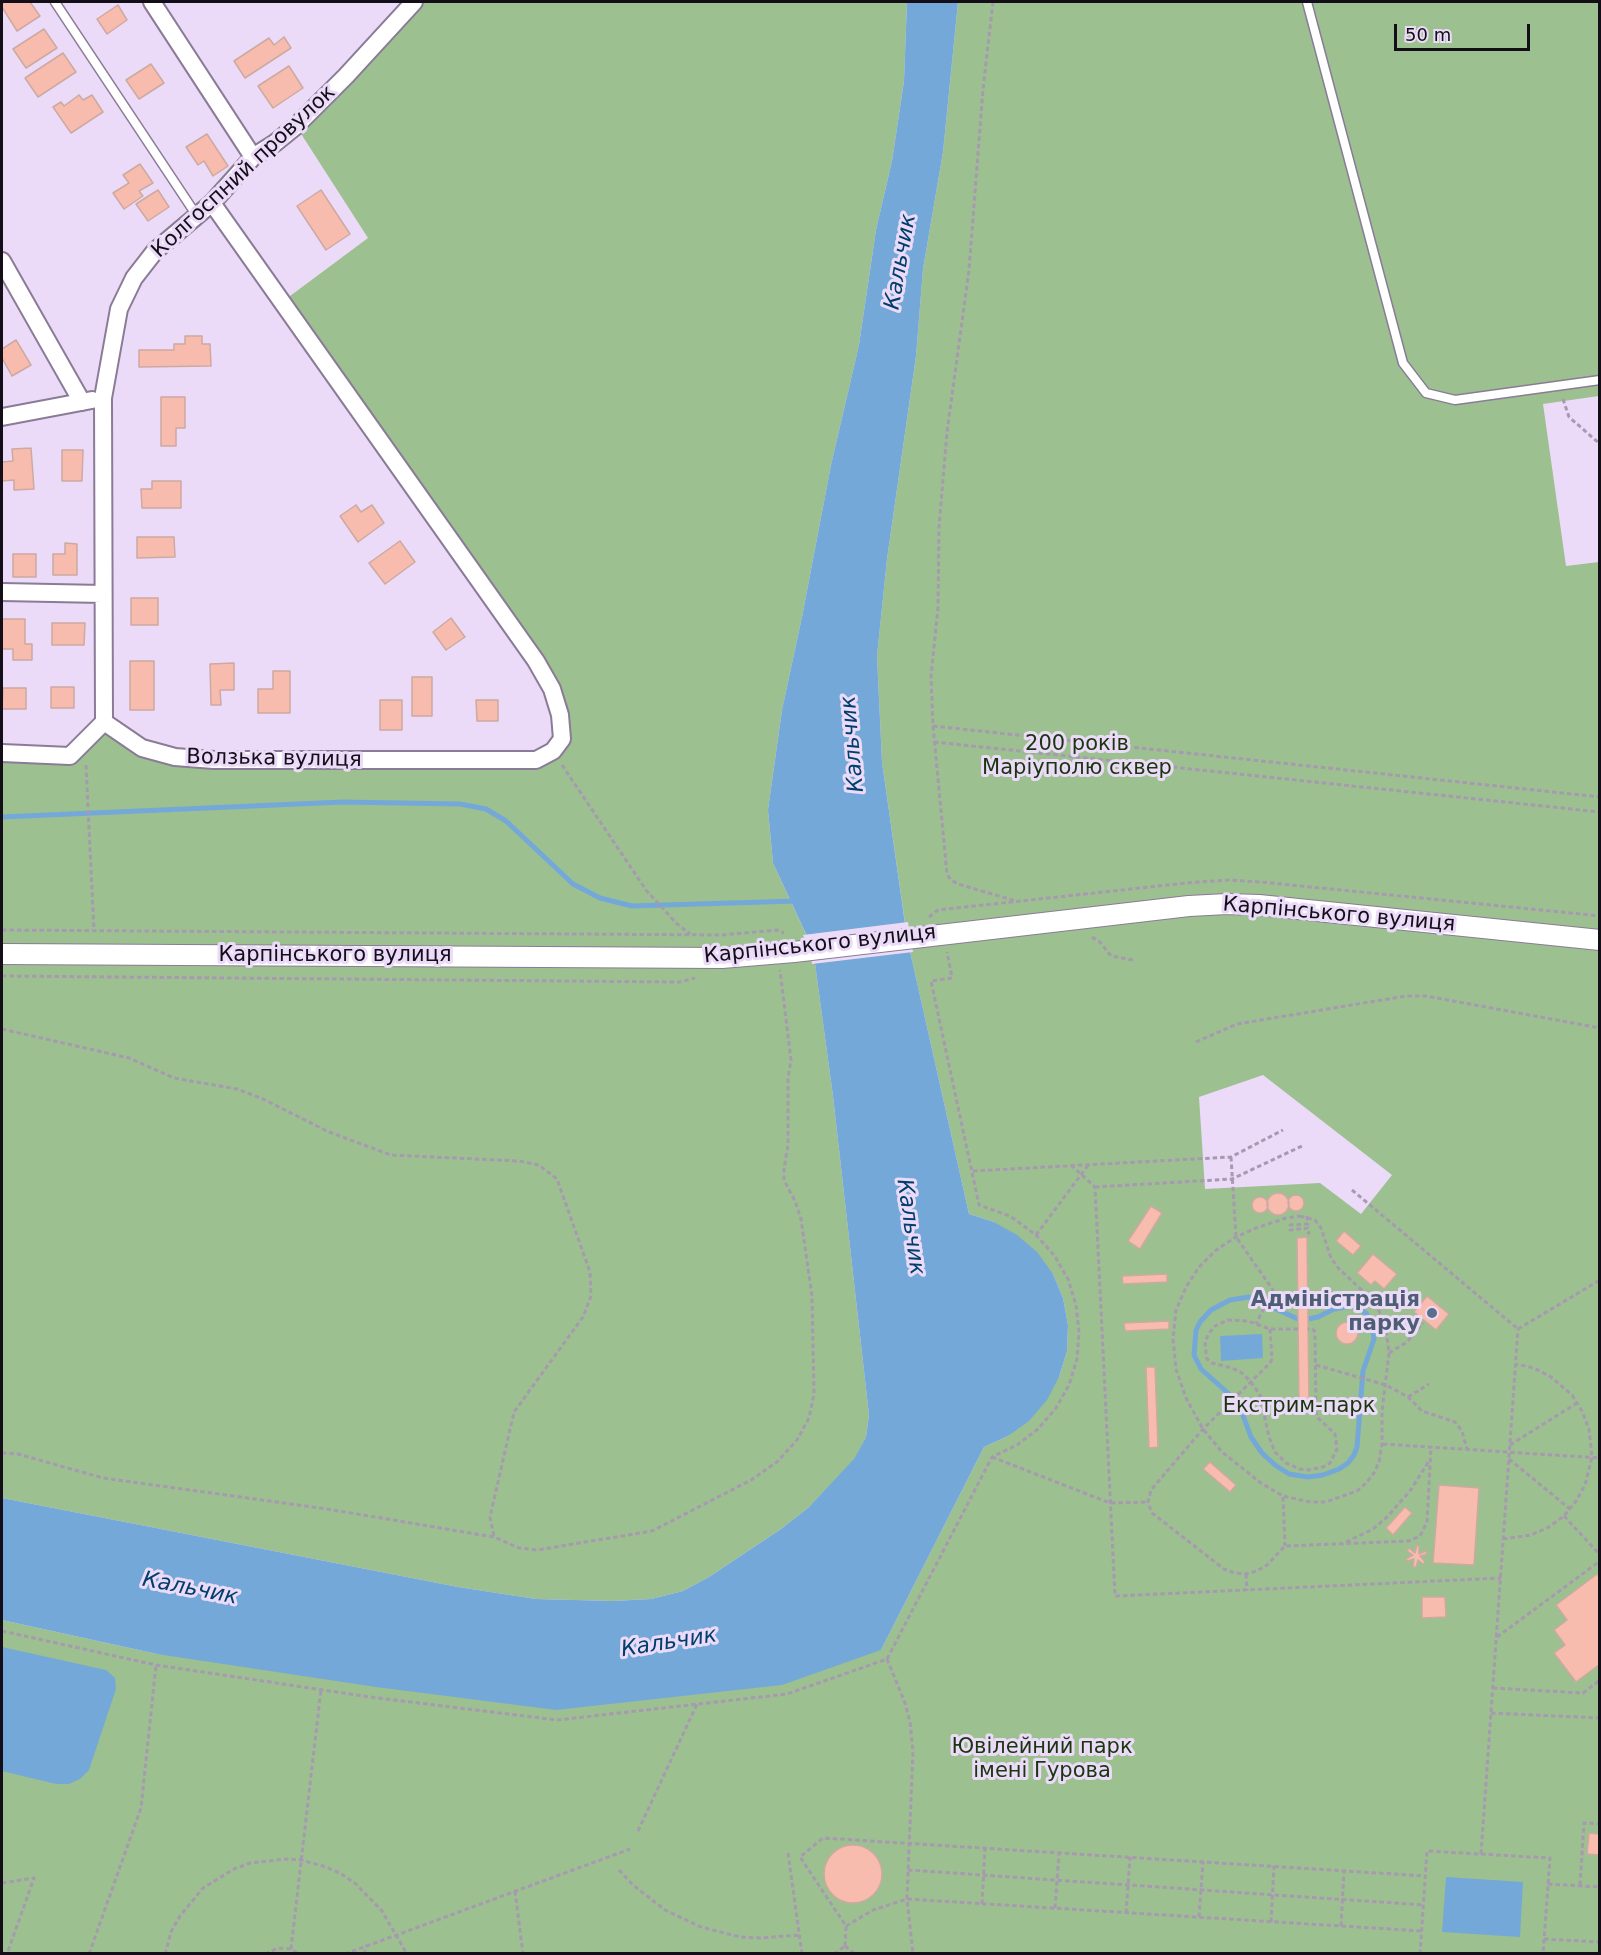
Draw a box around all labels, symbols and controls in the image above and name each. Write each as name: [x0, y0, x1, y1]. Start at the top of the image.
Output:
scale bar: [1397, 12, 1534, 50]
text: 50 m: [1405, 24, 1451, 45]
street label: Колгоспний провулок: [147, 80, 341, 264]
water label: Кальчик: [880, 212, 922, 312]
water label: Кальчик: [836, 695, 870, 793]
park label: 200 років Маріуполю сквер: [982, 732, 1172, 782]
street label: Волзька вулиця: [186, 745, 362, 773]
street label: Карпінського вулиця: [1222, 892, 1456, 938]
street label: Карпінського вулиця: [703, 920, 937, 970]
street label: Карпінського вулиця: [218, 943, 452, 969]
water label: Кальчик: [890, 1177, 930, 1277]
place label: Адміністрація парку: [1251, 1288, 1420, 1338]
marker: Адміністрація парку: [1425, 1306, 1439, 1320]
park label: Екстрим-парк: [1223, 1394, 1375, 1420]
water label: Кальчик: [140, 1567, 240, 1611]
water label: Кальчик: [619, 1622, 719, 1664]
park label: Ювілейний парк імені Гурова: [951, 1735, 1133, 1785]

